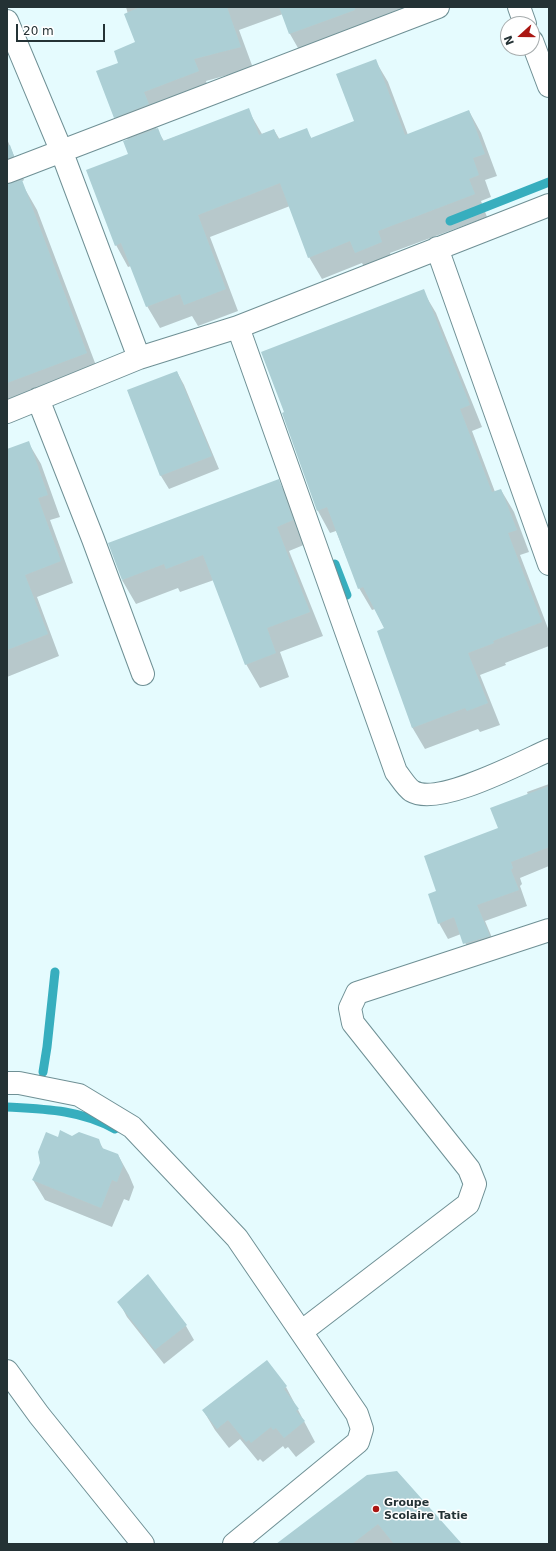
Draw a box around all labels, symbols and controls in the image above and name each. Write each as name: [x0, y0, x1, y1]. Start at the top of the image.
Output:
scale bar: [18, 16, 107, 42]
north arrow: [500, 16, 540, 56]
text: 20 m: [23, 24, 54, 38]
text: N: [502, 33, 517, 47]
place label: Groupe Scolaire Tatie: [384, 1496, 468, 1522]
marker: Groupe Scolaire Tatie: [371, 1504, 381, 1514]

